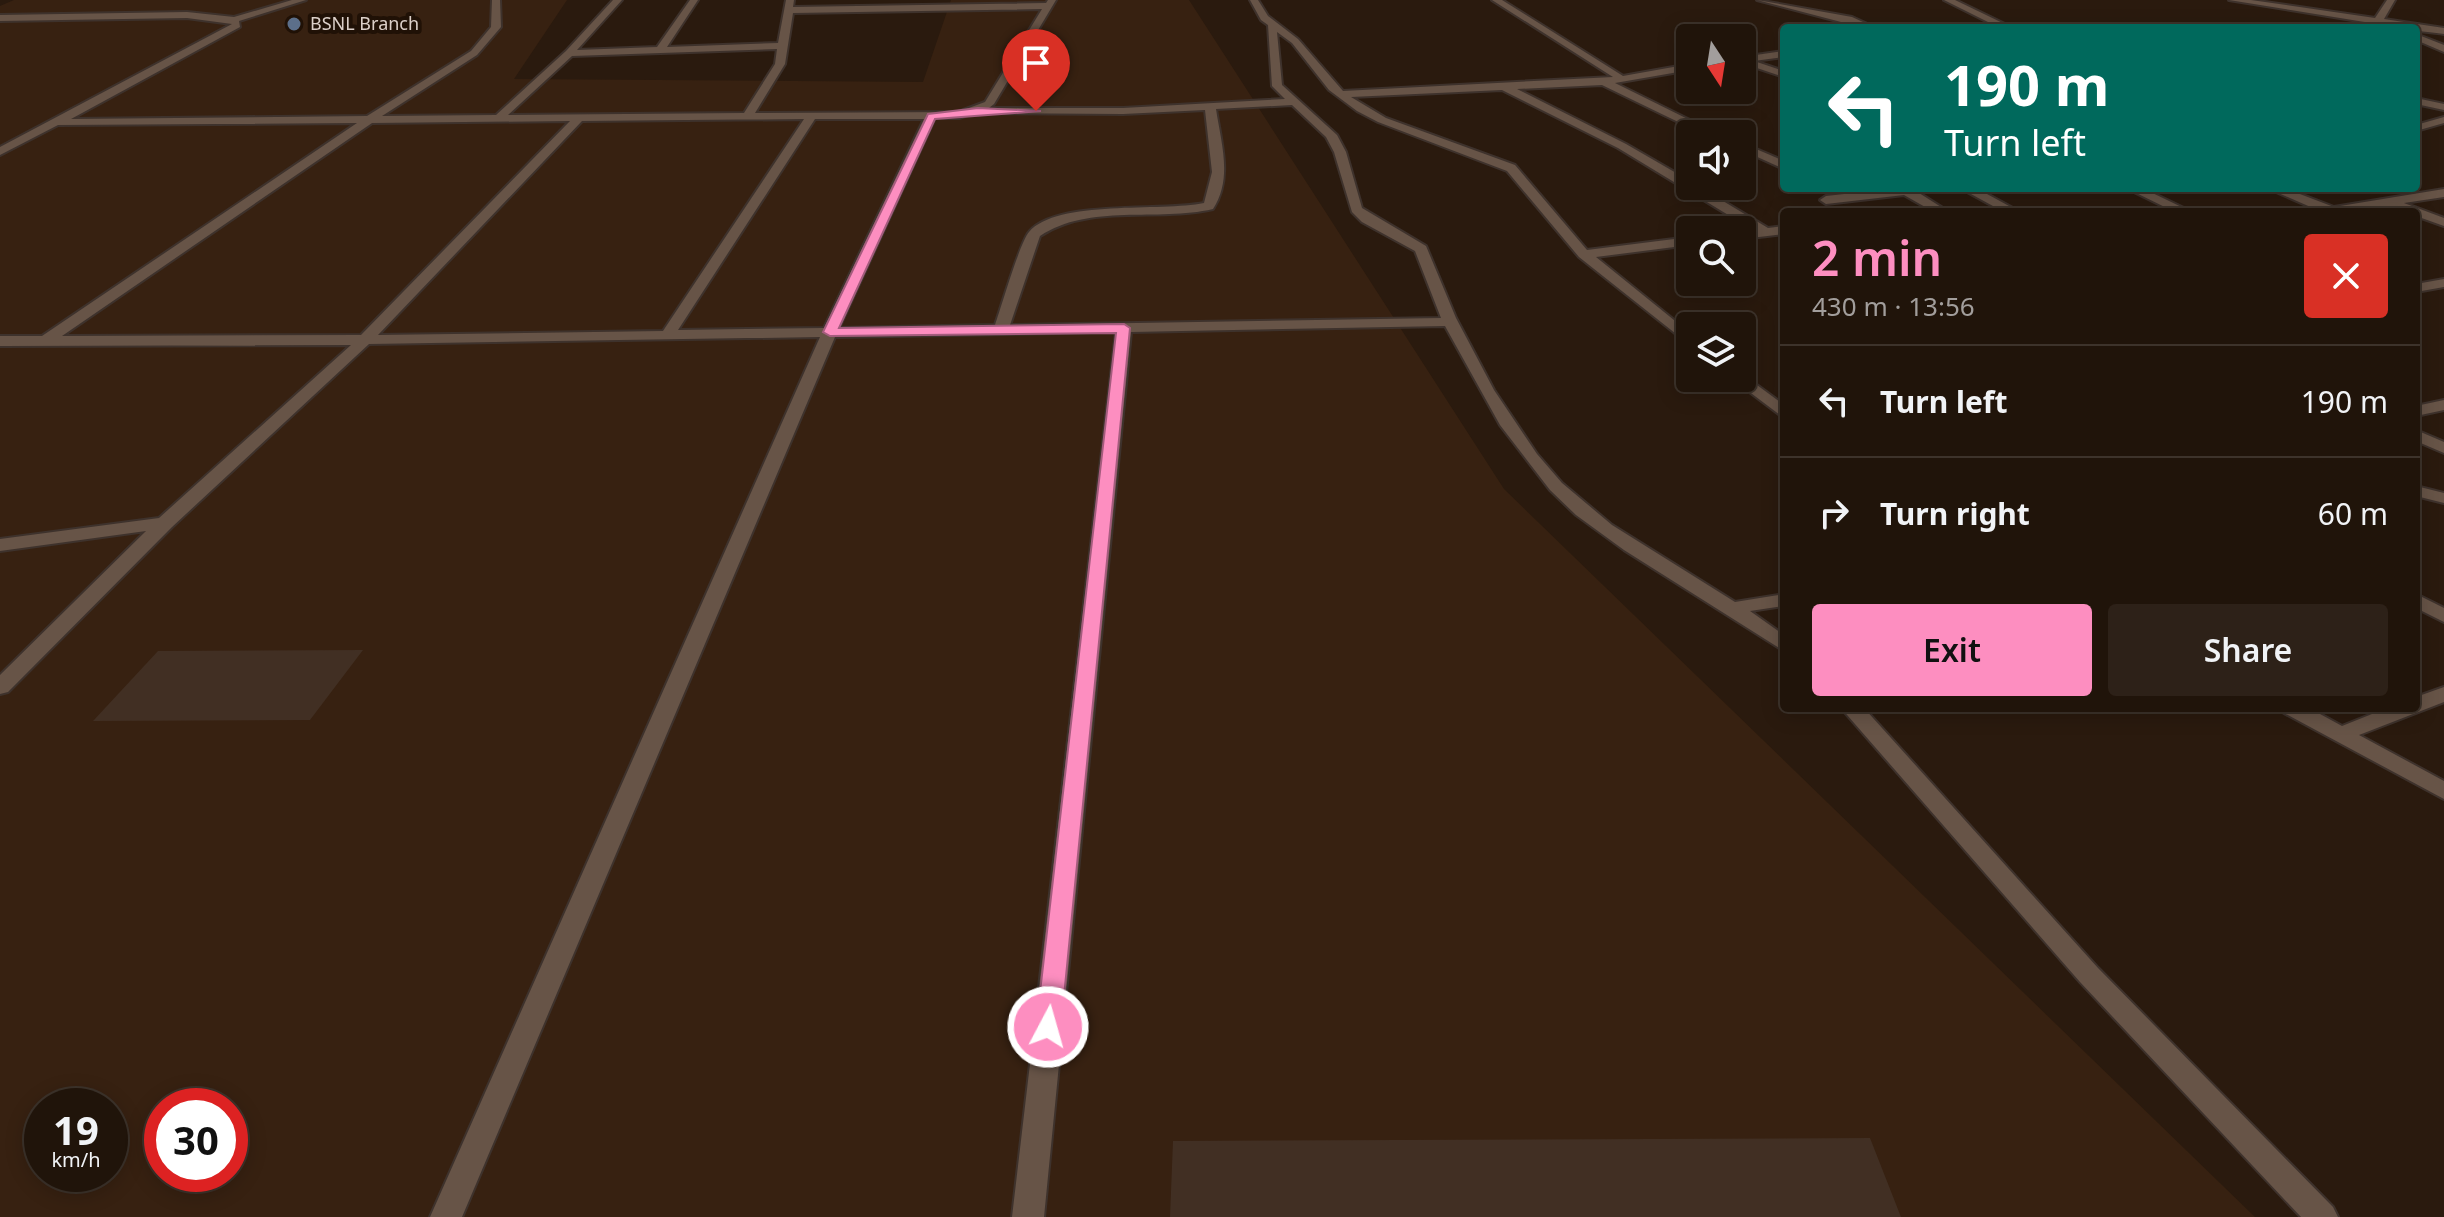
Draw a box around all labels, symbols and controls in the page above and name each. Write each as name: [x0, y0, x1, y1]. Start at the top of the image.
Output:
place label: BSNL Branch: [310, 11, 419, 35]
marker: BSNL Branch: [285, 15, 303, 33]
north arrow: [1676, 24, 1756, 104]
map controls: [1676, 24, 1756, 392]
pin: [1002, 29, 1070, 111]
icon: arrive: [1014, 41, 1058, 85]
text: 190 m: [1944, 46, 2109, 122]
icon: left: [1812, 56, 1916, 160]
text: Turn left: [1944, 118, 2086, 167]
button: sound: [1676, 120, 1756, 200]
button: search: [1676, 216, 1756, 296]
text: 2 min: [1812, 225, 1942, 290]
button: close: [2304, 234, 2388, 318]
text: 430 m · 13:56: [1812, 288, 1975, 324]
button: layers: [1676, 312, 1756, 392]
icon: left: [1812, 379, 1856, 423]
text: Turn left: [1880, 381, 2008, 422]
text: 190 m: [2301, 381, 2388, 422]
icon: right: [1812, 491, 1856, 535]
text: Turn right: [1880, 493, 2030, 534]
text: 60 m: [2318, 493, 2388, 534]
button: Exit: [1812, 604, 2092, 696]
button: Share: [2108, 604, 2388, 696]
position arrow: [1006, 985, 1090, 1069]
speed limit sign: 30: [144, 1088, 248, 1192]
text: 19: [53, 1102, 99, 1157]
text: km/h: [51, 1146, 101, 1173]

